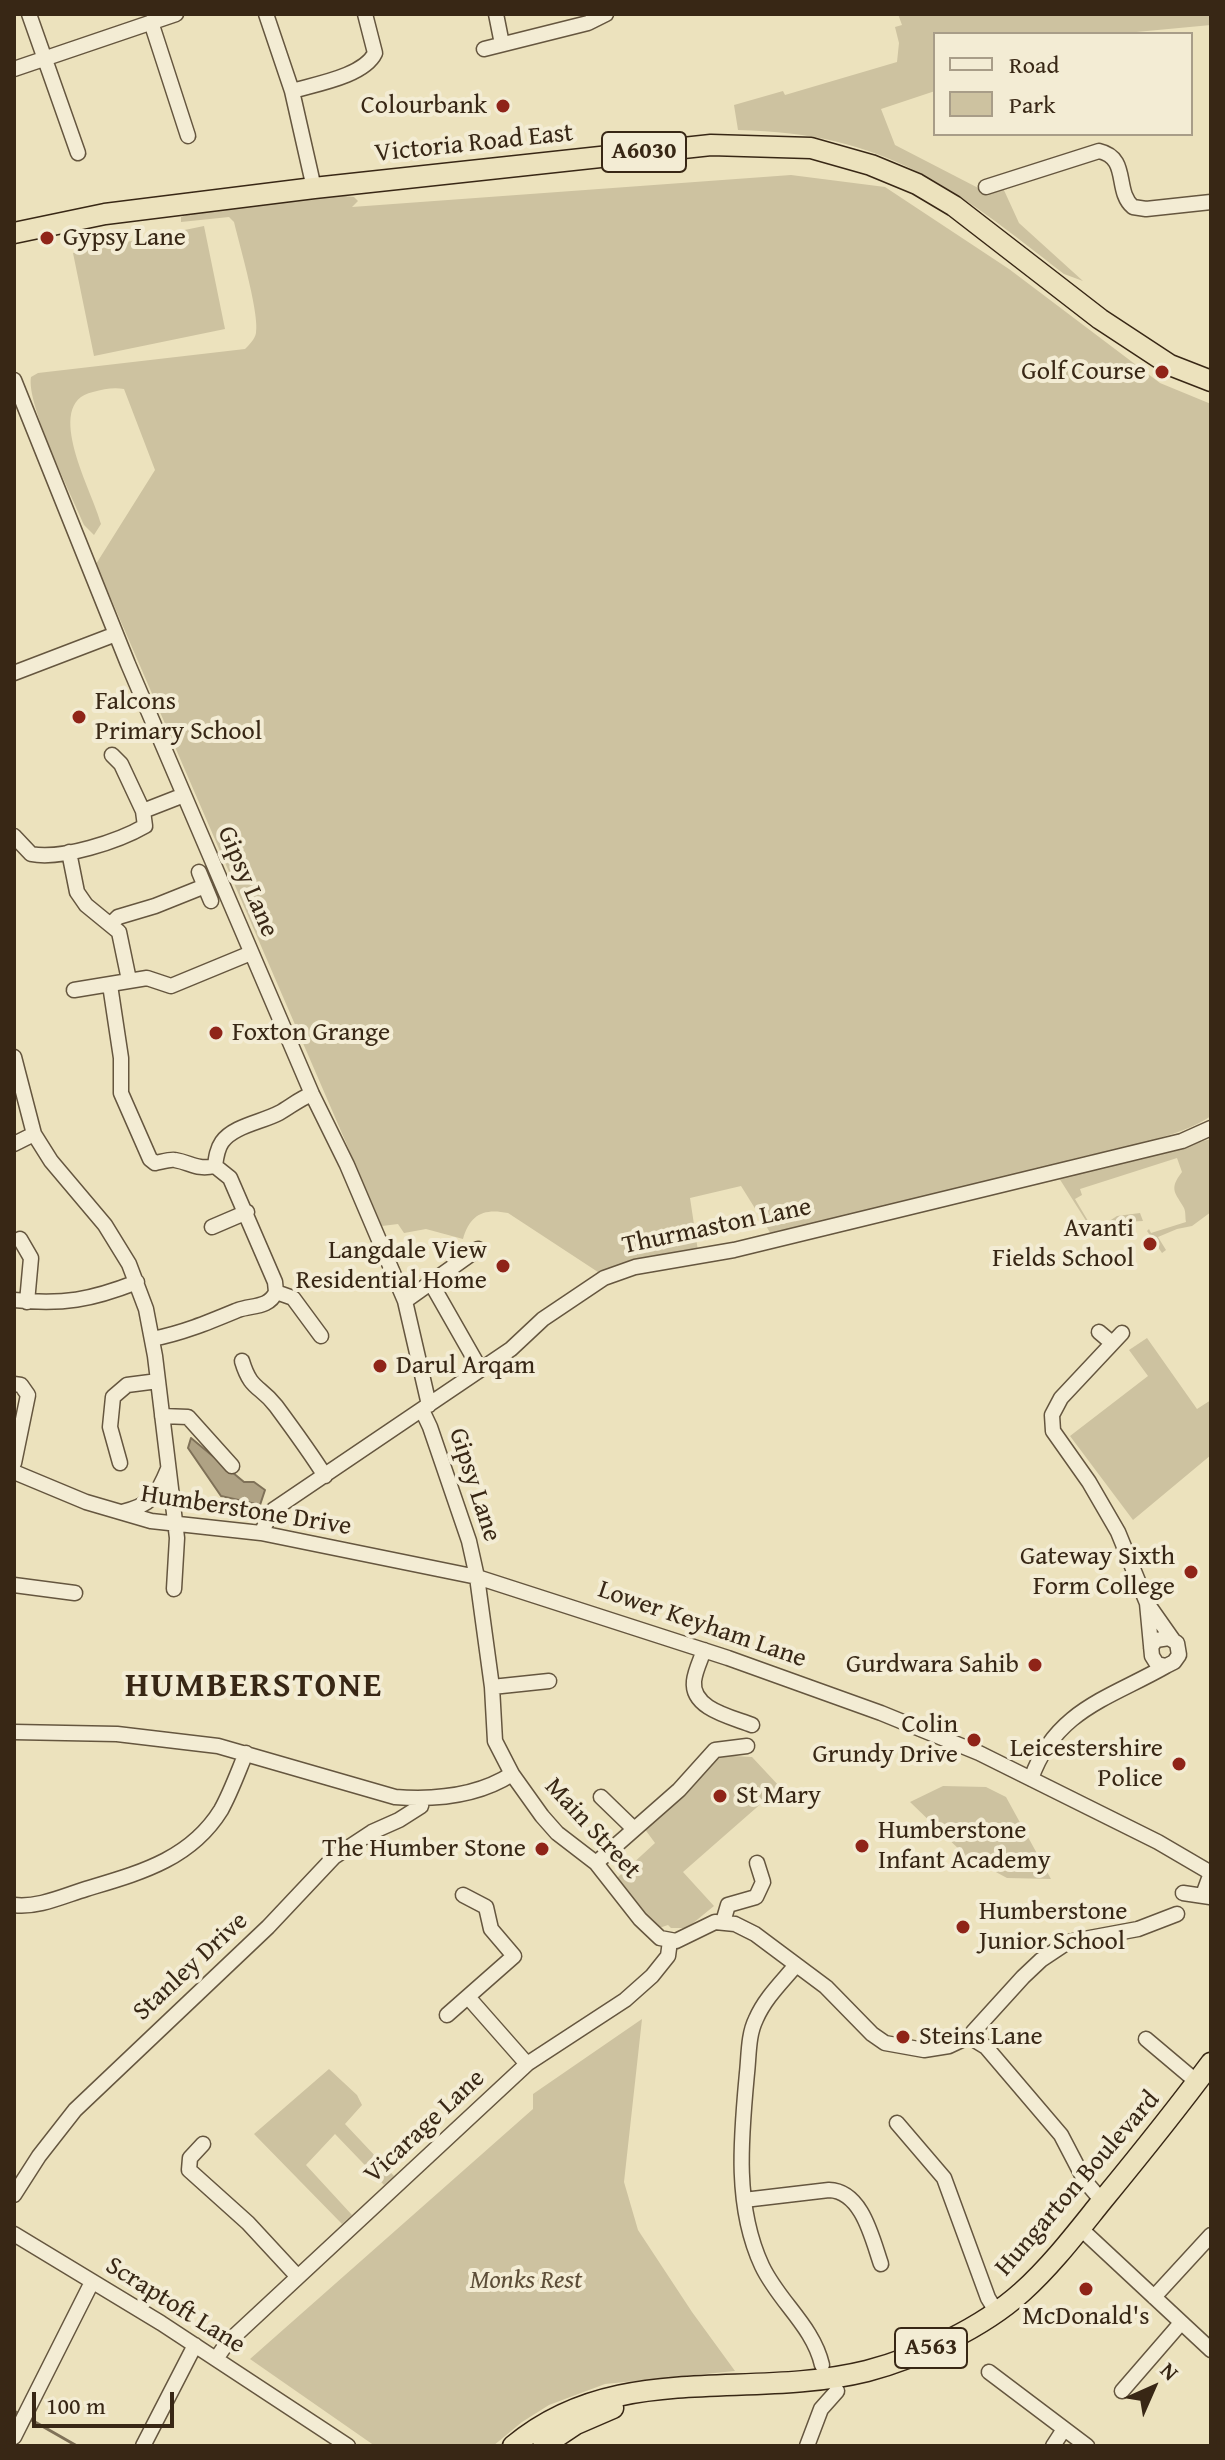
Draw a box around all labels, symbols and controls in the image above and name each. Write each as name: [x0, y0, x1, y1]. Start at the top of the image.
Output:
legend: [933, 32, 1193, 136]
text: Road: [1009, 47, 1059, 82]
text: Park: [1009, 87, 1055, 122]
place label: Colourbank: [361, 90, 487, 122]
marker: Colourbank: [494, 97, 512, 115]
street label: Victoria Road East: [373, 118, 575, 170]
road number: A6030: [602, 132, 686, 172]
place label: Gypsy Lane: [63, 222, 186, 254]
marker: Gypsy Lane: [38, 229, 56, 247]
place label: Golf Course: [1021, 356, 1146, 388]
marker: Golf Course: [1153, 363, 1171, 381]
place label: Falcons Primary School: [95, 686, 262, 748]
marker: Falcons Primary School: [70, 708, 88, 726]
street label: Gipsy Lane: [210, 822, 284, 942]
place label: Foxton Grange: [232, 1017, 390, 1049]
marker: Foxton Grange: [207, 1024, 225, 1042]
street label: Thurmaston Lane: [620, 1192, 814, 1262]
place label: Avanti Fields School: [992, 1213, 1134, 1274]
place label: Langdale View Residential Home: [296, 1235, 487, 1296]
marker: Avanti Fields School: [1141, 1235, 1159, 1253]
marker: Langdale View Residential Home: [494, 1257, 512, 1275]
place label: Darul Arqam: [396, 1350, 535, 1382]
marker: Darul Arqam: [371, 1357, 389, 1375]
street label: Gipsy Lane: [441, 1424, 507, 1546]
street label: Humberstone Drive: [139, 1479, 353, 1543]
place label: Gateway Sixth Form College: [1020, 1541, 1175, 1602]
marker: Gateway Sixth Form College: [1182, 1563, 1200, 1581]
street label: Lower Keyham Lane: [594, 1575, 810, 1675]
place label: Gurdwara Sahib: [846, 1649, 1019, 1681]
marker: Gurdwara Sahib: [1026, 1656, 1044, 1674]
district label: HUMBERSTONE: [125, 1667, 383, 1707]
place label: Colin Grundy Drive: [812, 1709, 958, 1770]
marker: Colin Grundy Drive: [965, 1731, 983, 1749]
place label: Leicestershire Police: [1010, 1733, 1163, 1794]
marker: Leicestershire Police: [1170, 1755, 1188, 1773]
street label: Main Street: [537, 1772, 647, 1886]
place label: St Mary: [736, 1780, 821, 1812]
marker: St Mary: [711, 1787, 729, 1805]
place label: Humberstone Infant Academy: [878, 1815, 1051, 1876]
place label: The Humber Stone: [322, 1833, 526, 1865]
marker: Humberstone Infant Academy: [853, 1837, 871, 1855]
marker: The Humber Stone: [533, 1840, 551, 1858]
place label: Humberstone Junior School: [979, 1896, 1127, 1958]
street label: Stanley Drive: [127, 1906, 255, 2028]
marker: Humberstone Junior School: [954, 1918, 972, 1936]
place label: Steins Lane: [919, 2021, 1043, 2053]
marker: Steins Lane: [894, 2028, 912, 2046]
street label: Vicarage Lane: [358, 2063, 492, 2191]
street label: Hungarton Boulevard: [989, 2085, 1167, 2283]
street label: Scraptoft Lane: [100, 2251, 250, 2361]
park label: Monks Rest: [470, 2265, 582, 2297]
marker: McDonald's: [1077, 2280, 1095, 2298]
place label: McDonald's: [1023, 2301, 1149, 2333]
road number: A563: [895, 2328, 967, 2368]
north arrow: [1113, 2348, 1193, 2428]
text: N: [1153, 2355, 1186, 2388]
scale bar: [36, 2376, 178, 2426]
text: 100 m: [46, 2388, 106, 2423]

